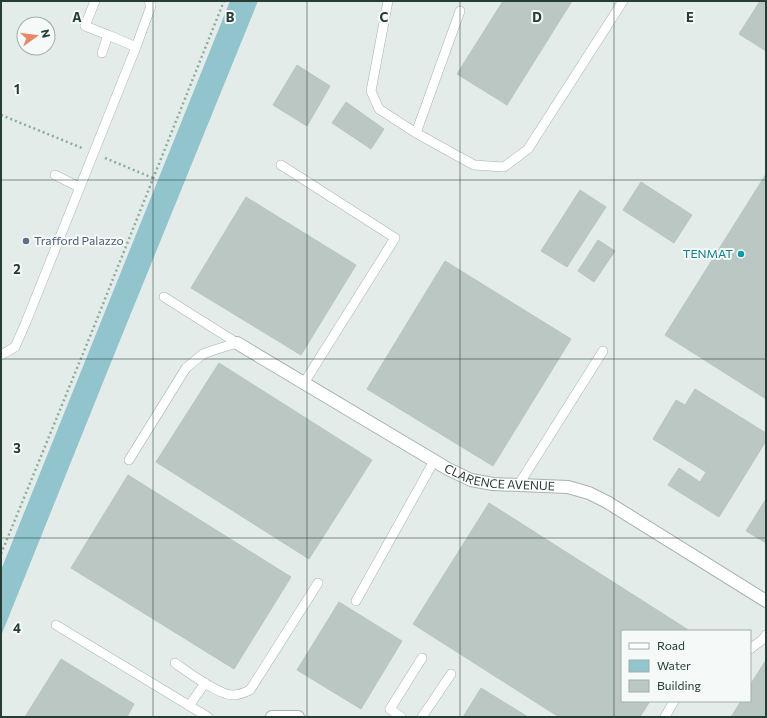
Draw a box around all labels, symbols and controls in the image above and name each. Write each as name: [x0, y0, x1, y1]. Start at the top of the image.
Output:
text: A: [72, 9, 82, 25]
text: B: [226, 9, 235, 25]
text: C: [380, 9, 389, 25]
text: D: [532, 9, 542, 25]
text: E: [686, 9, 694, 25]
north arrow: [16, 16, 56, 56]
text: N: [39, 28, 53, 39]
text: 1: [14, 81, 20, 97]
place label: Trafford Palazzo: [34, 233, 124, 247]
marker: Trafford Palazzo: [21, 236, 31, 246]
place label: TENMAT: [683, 246, 733, 260]
marker: TENMAT: [736, 249, 746, 259]
text: 2: [13, 261, 21, 277]
text: 3: [13, 440, 21, 456]
street label: CLARENCE AVENUE: [442, 460, 555, 492]
text: 4: [13, 620, 21, 636]
legend: [621, 630, 751, 702]
text: Road: [657, 638, 685, 652]
text: Water: [657, 658, 691, 672]
text: Building: [657, 678, 701, 692]

